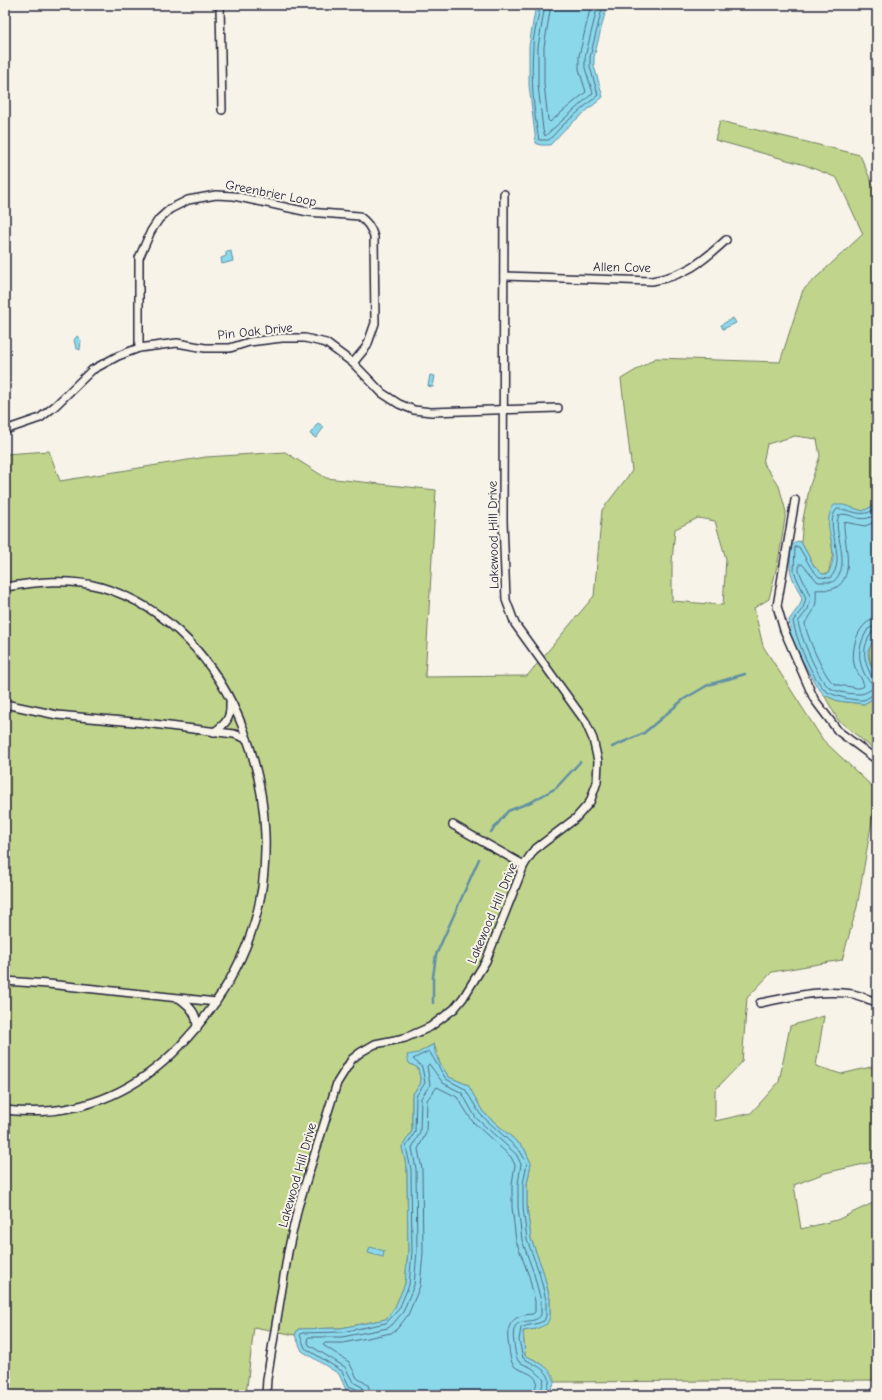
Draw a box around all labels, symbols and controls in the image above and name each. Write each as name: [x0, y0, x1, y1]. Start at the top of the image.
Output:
street label: Greenbrier Loop: [224, 177, 318, 209]
street label: Allen Cove: [593, 259, 651, 275]
street label: Pin Oak Drive: [217, 320, 294, 342]
street label: Lakewood Hill Drive: [485, 480, 501, 589]
street label: Lakewood Hill Drive: [464, 860, 520, 966]
street label: Lakewood Hill Drive: [275, 1120, 319, 1229]

